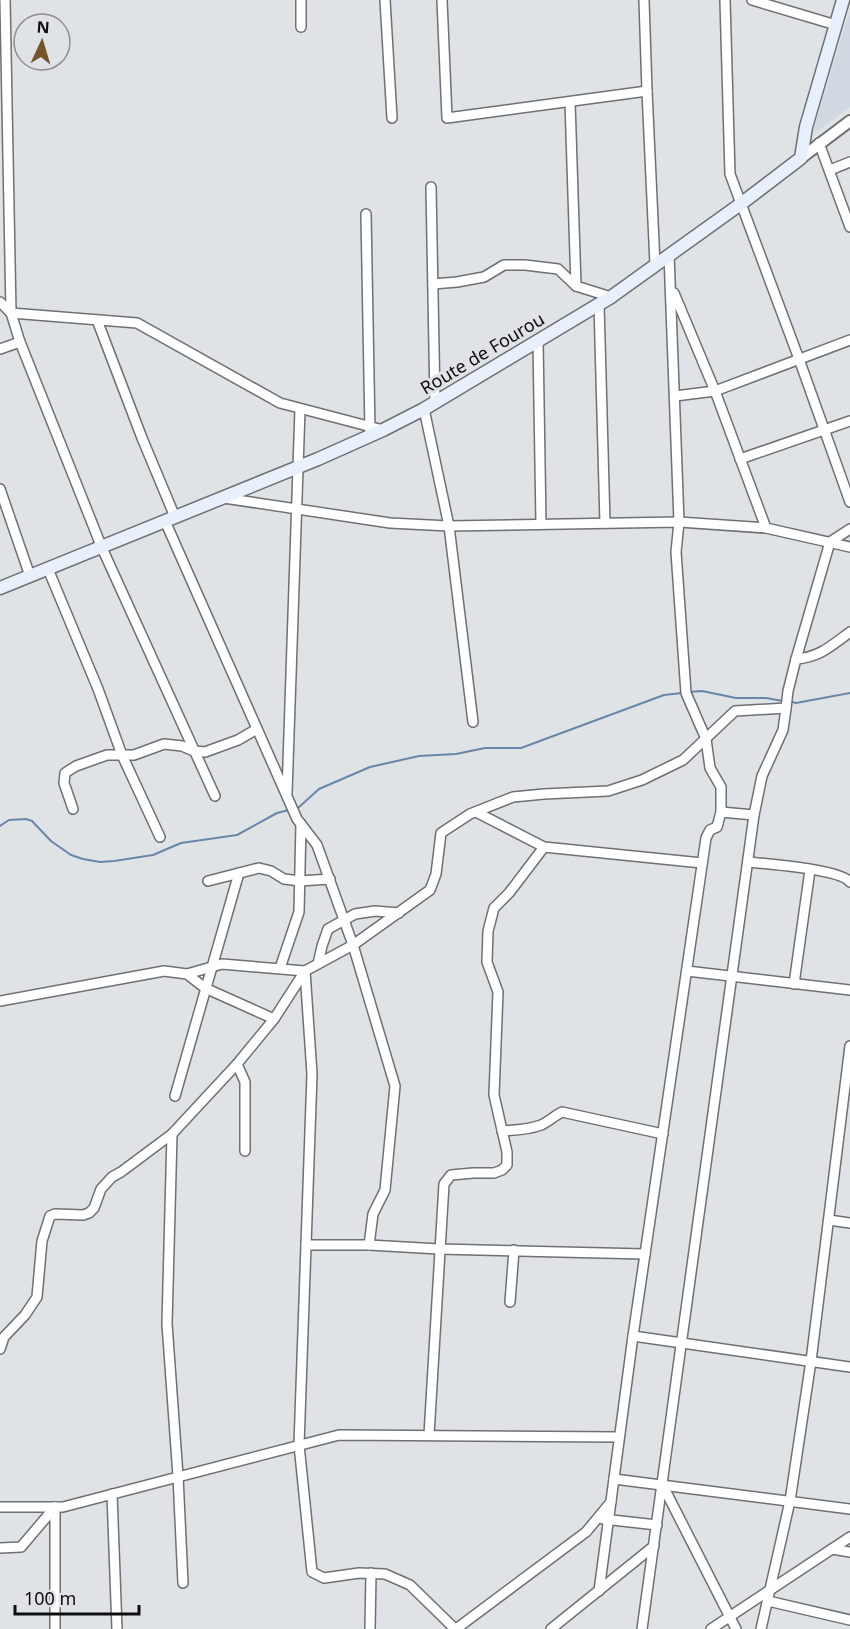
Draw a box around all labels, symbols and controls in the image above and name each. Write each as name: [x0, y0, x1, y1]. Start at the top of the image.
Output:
north arrow: [12, 12, 72, 72]
text: N: [36, 16, 50, 38]
street label: Route de Fourou: [415, 306, 549, 400]
scale bar: [15, 1578, 140, 1616]
text: 100 m: [24, 1586, 76, 1610]

